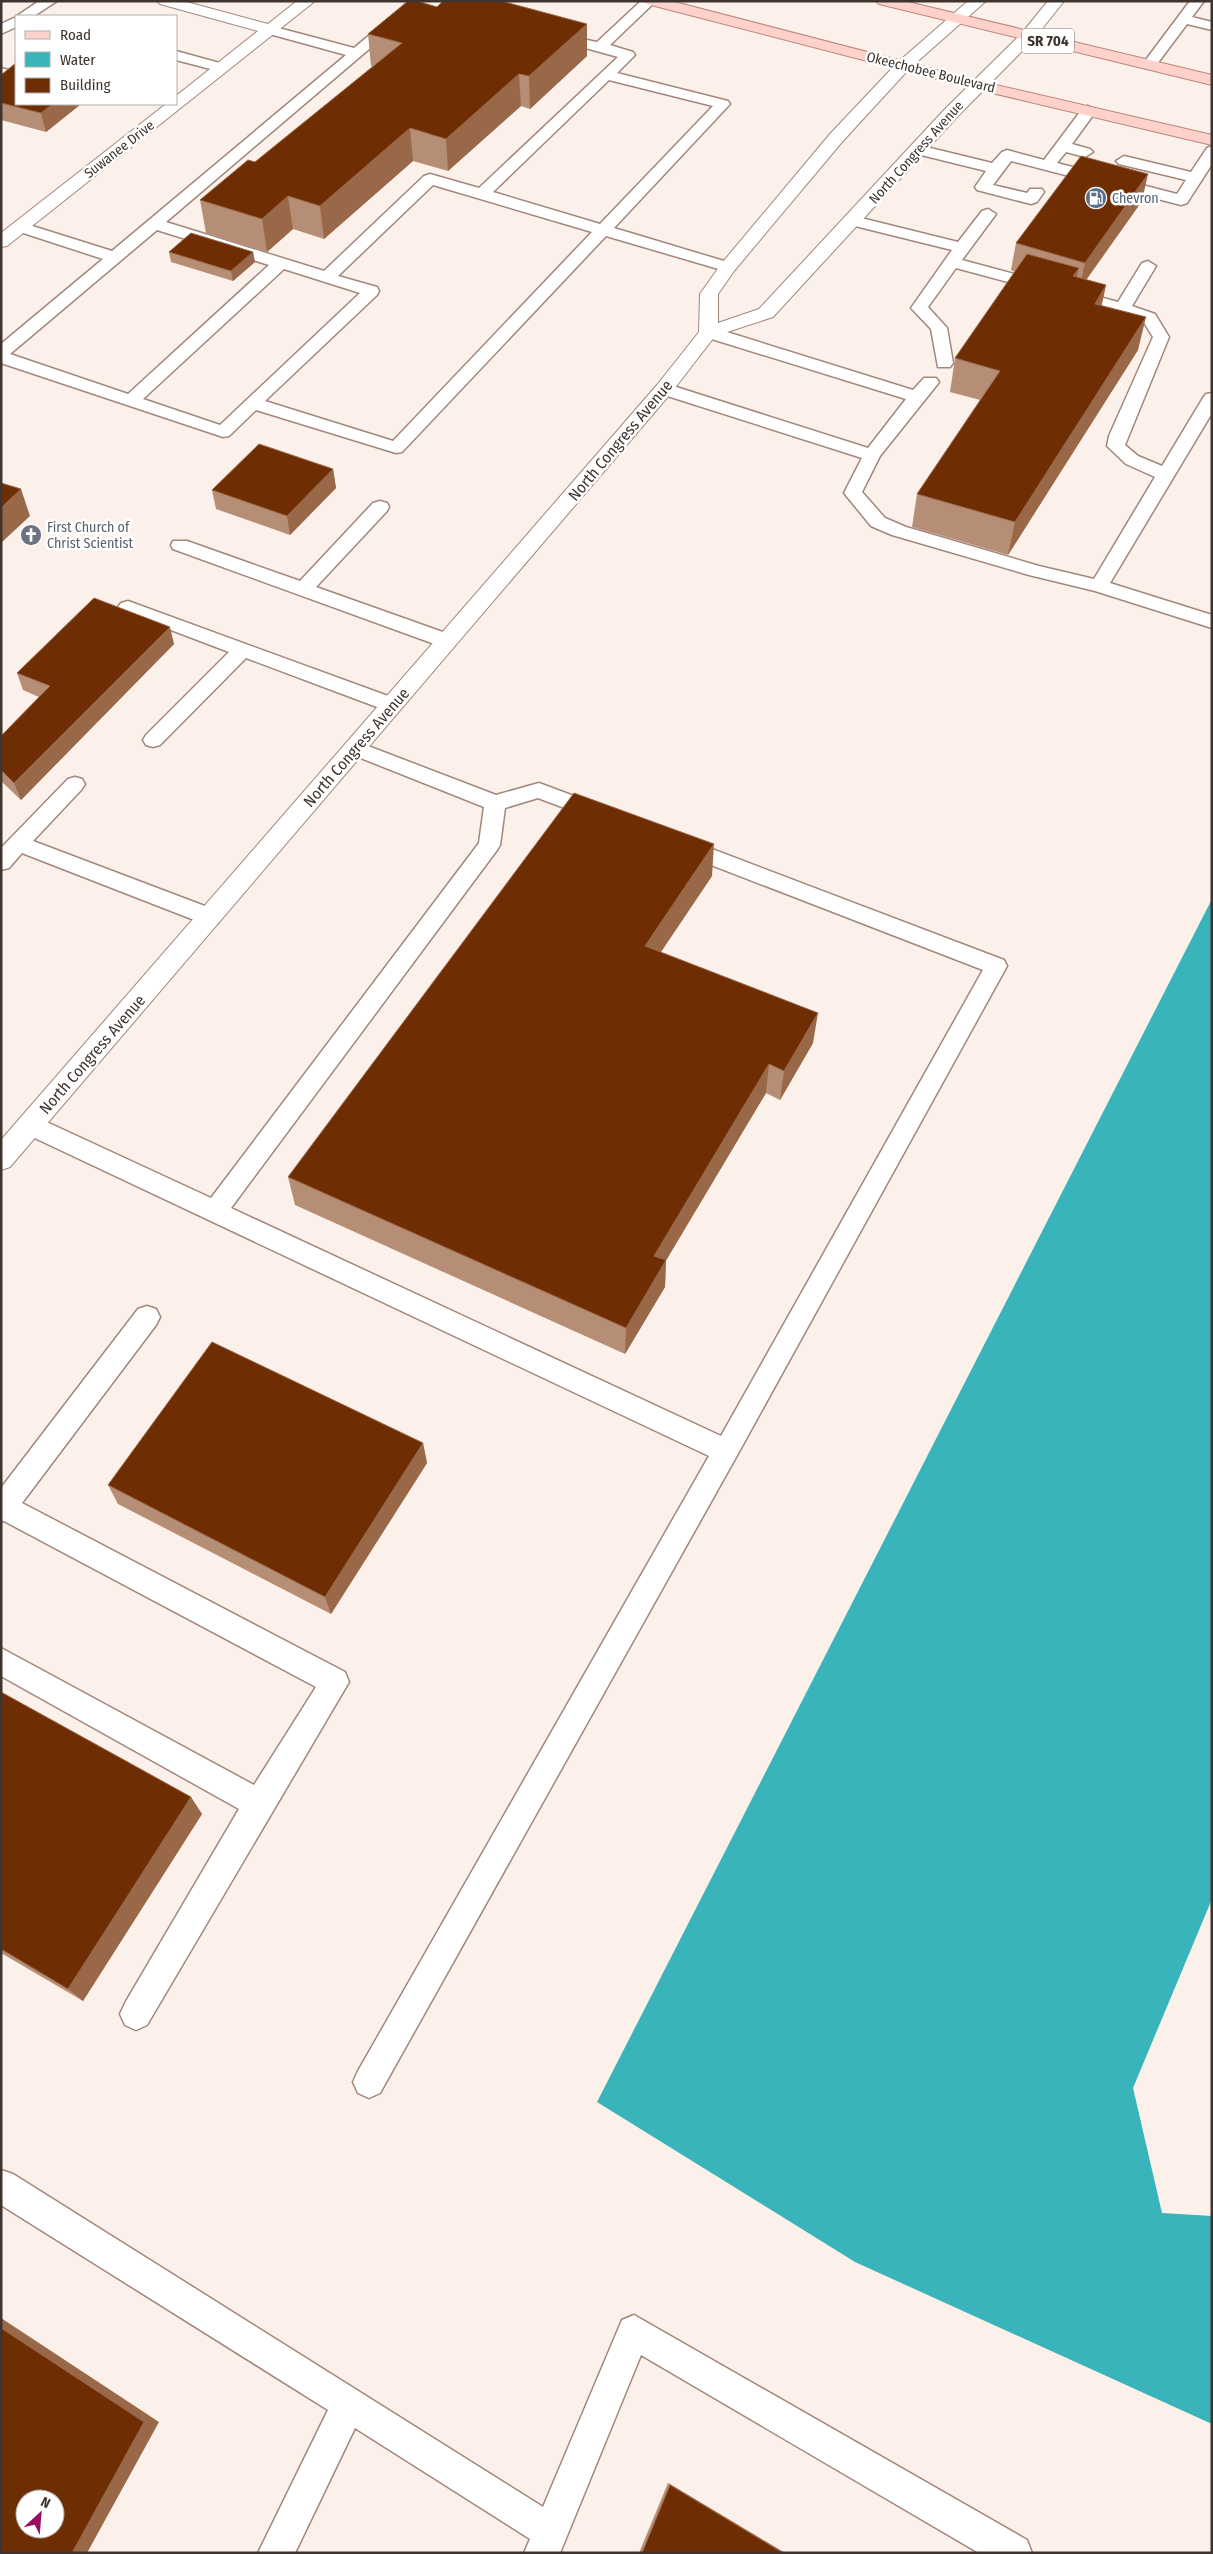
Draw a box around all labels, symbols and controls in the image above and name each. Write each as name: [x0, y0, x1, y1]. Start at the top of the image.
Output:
legend: [15, 15, 178, 105]
text: Road: [60, 26, 91, 44]
road number: SR 704: [1022, 28, 1074, 54]
street label: Okeechobee Boulevard: [865, 48, 997, 97]
text: Water: [60, 51, 96, 69]
text: Building: [60, 76, 111, 94]
street label: North Congress Avenue: [866, 97, 967, 207]
street label: Suwanee Drive: [81, 117, 158, 182]
fuel station icon: Chevron: [1084, 186, 1108, 210]
place label: Chevron: [1112, 190, 1159, 207]
street label: North Congress Avenue: [564, 376, 676, 505]
place label: First Church of Christ Scientist: [47, 519, 133, 552]
church icon: First Church of Christ Scientist: [19, 523, 43, 547]
street label: North Congress Avenue: [299, 684, 413, 811]
street label: North Congress Avenue: [35, 991, 149, 1118]
north arrow: [15, 2489, 65, 2539]
text: N: [38, 2493, 53, 2512]

